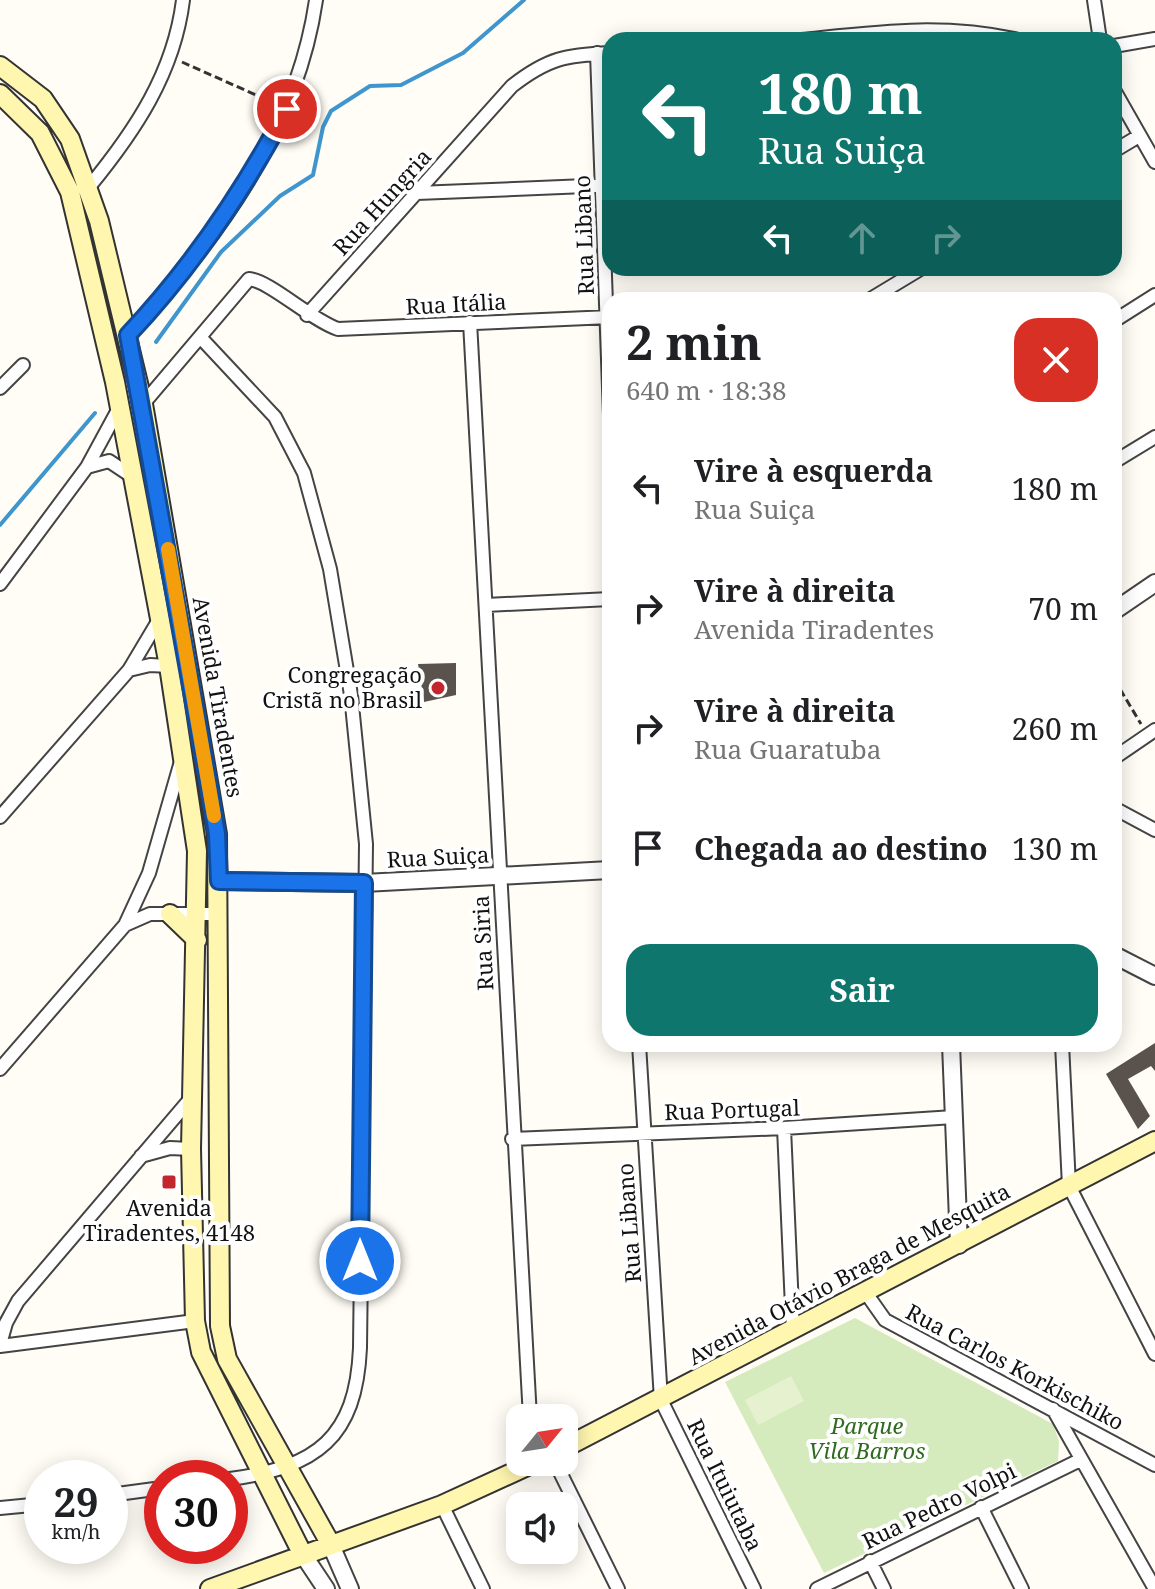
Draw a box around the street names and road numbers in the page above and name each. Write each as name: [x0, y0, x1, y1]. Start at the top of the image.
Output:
street label: Rua Hungria: [325, 142, 437, 261]
street label: Rua Libano: [566, 175, 600, 296]
street label: Rua Itália: [405, 285, 507, 321]
street label: Avenida Tiradentes: [187, 594, 251, 800]
street label: Rua Suiça: [386, 838, 490, 874]
street label: Rua Siria: [465, 895, 499, 991]
street label: Rua Portugal: [664, 1092, 800, 1126]
street label: Rua Libano: [609, 1162, 647, 1284]
street label: Avenida Otávio Braga de Mesquita: [682, 1175, 1015, 1371]
street label: Rua Carlos Korkischiko: [901, 1296, 1130, 1436]
street label: Rua Ituiutaba: [681, 1414, 771, 1556]
street label: Rua Pedro Volpi: [857, 1455, 1020, 1555]

